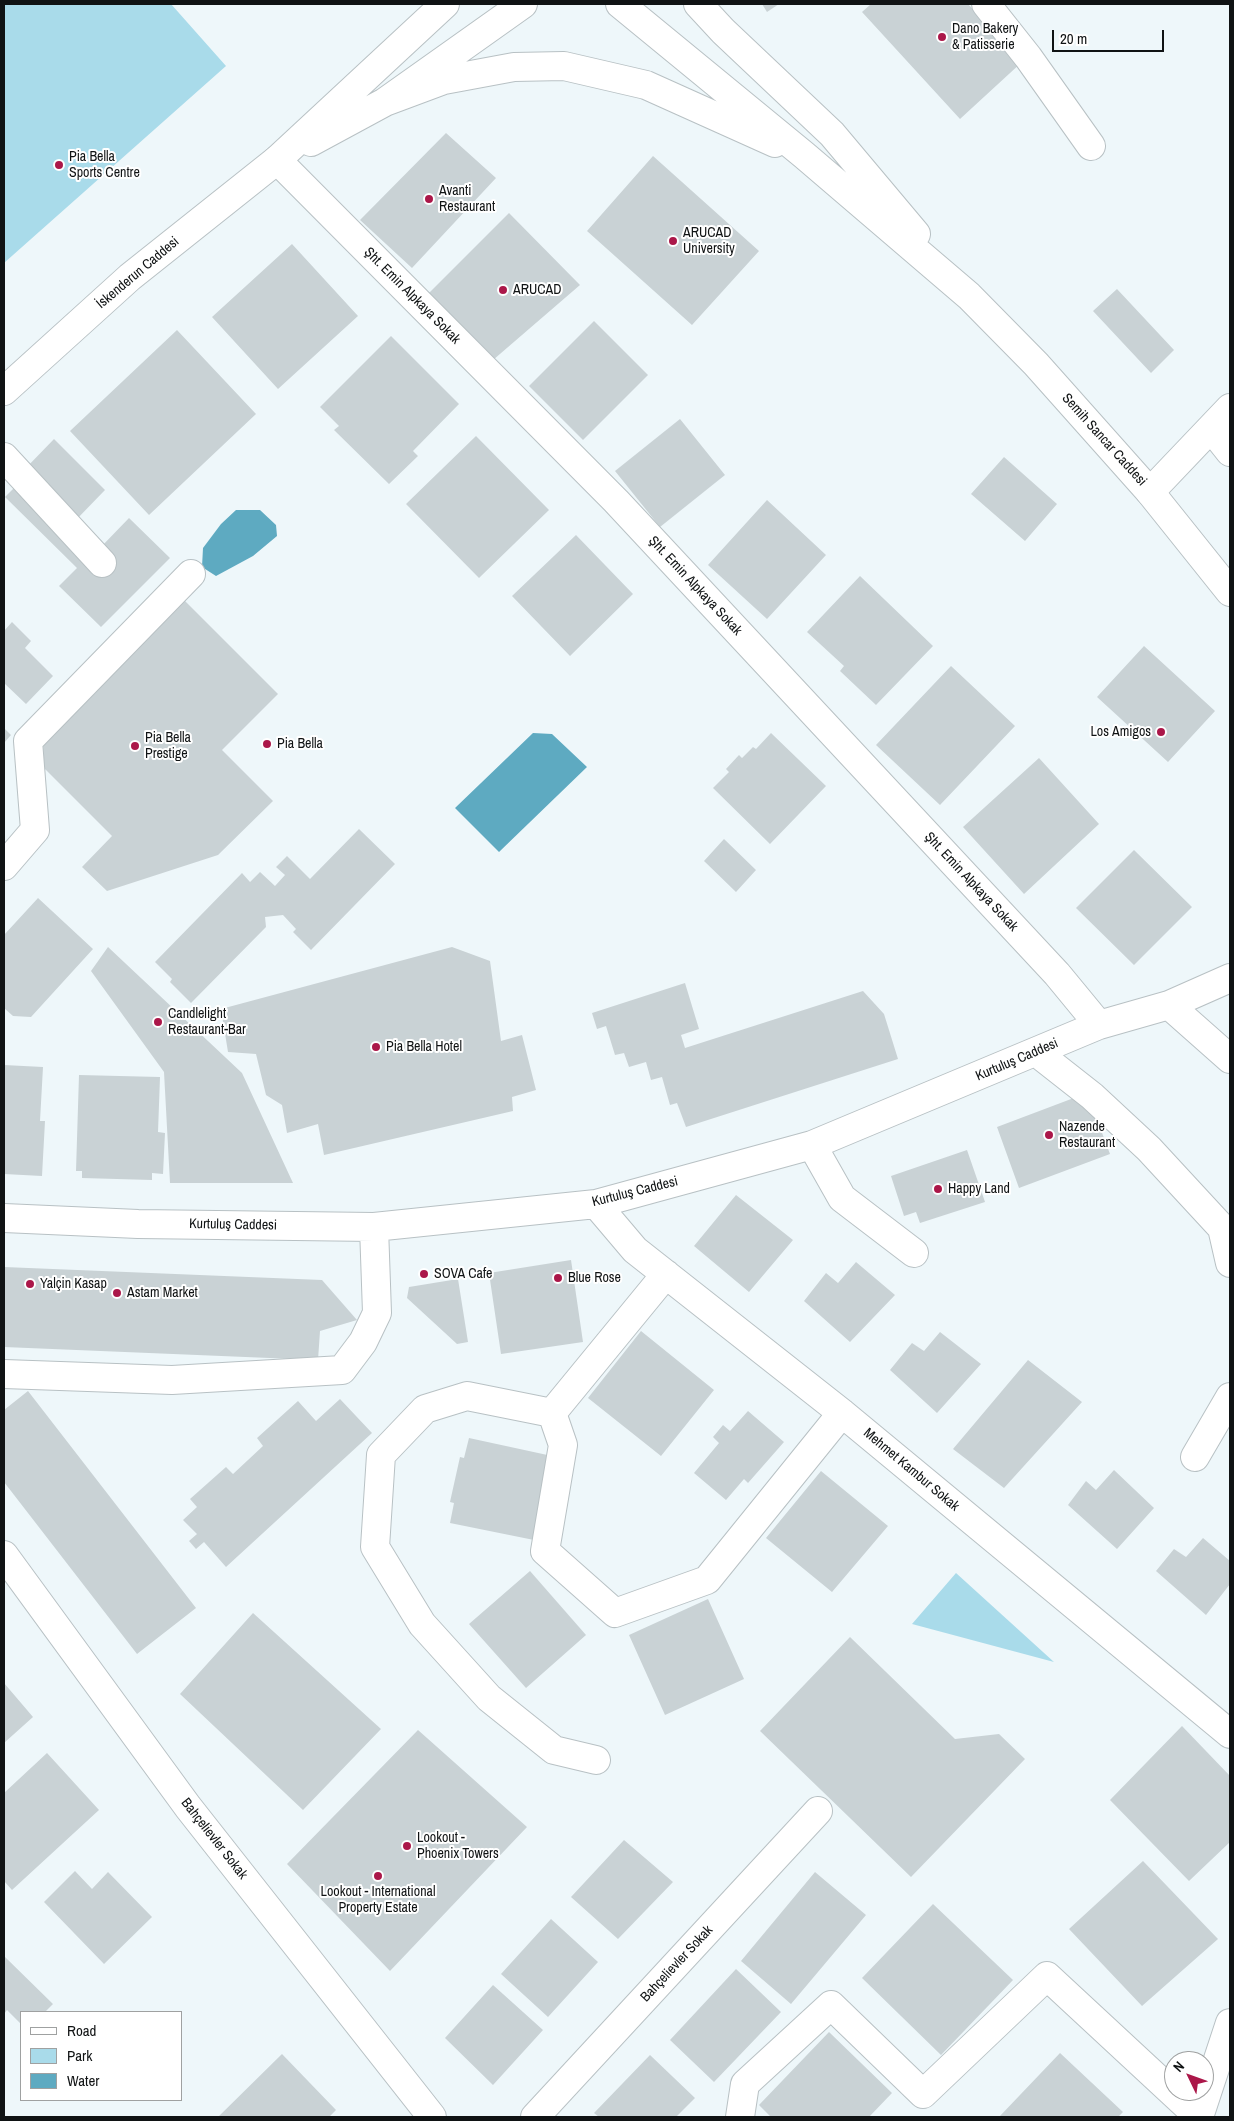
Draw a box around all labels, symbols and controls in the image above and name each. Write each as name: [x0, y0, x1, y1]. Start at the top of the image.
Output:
scale bar: [1054, 20, 1166, 52]
place label: Dano Bakery & Patisserie: [952, 21, 1018, 54]
text: 20 m: [1060, 28, 1087, 49]
marker: Dano Bakery & Patisserie: [936, 31, 948, 43]
place label: Pia Bella Sports Centre: [69, 149, 140, 182]
marker: Pia Bella Sports Centre: [53, 159, 65, 171]
place label: Avanti Restaurant: [439, 183, 495, 216]
marker: Avanti Restaurant: [423, 193, 435, 205]
place label: ARUCAD University: [683, 225, 735, 258]
street label: İskenderun Caddesi: [93, 234, 183, 312]
marker: ARUCAD University: [667, 235, 679, 247]
street label: Şht. Emin Alpkaya Sokak: [360, 244, 464, 348]
place label: ARUCAD: [513, 282, 561, 298]
marker: ARUCAD: [497, 284, 509, 296]
street label: Semih Sancar Caddesi: [1058, 390, 1150, 490]
street label: Şht. Emin Alpkaya Sokak: [645, 533, 745, 639]
place label: Los Amigos: [1090, 724, 1151, 740]
marker: Los Amigos: [1155, 726, 1167, 738]
place label: Pia Bella Prestige: [145, 730, 191, 762]
place label: Pia Bella: [277, 736, 323, 752]
marker: Pia Bella: [261, 738, 273, 750]
marker: Pia Bella Prestige: [129, 740, 141, 752]
street label: Şht. Emin Alpkaya Sokak: [921, 829, 1021, 935]
place label: Candlelight Restaurant-Bar: [168, 1006, 246, 1038]
marker: Candlelight Restaurant-Bar: [152, 1016, 164, 1028]
street label: Kurtuluş Caddesi: [973, 1035, 1061, 1085]
place label: Pia Bella Hotel: [386, 1039, 462, 1055]
marker: Pia Bella Hotel: [370, 1041, 382, 1053]
place label: Nazende Restaurant: [1059, 1119, 1115, 1152]
marker: Nazende Restaurant: [1043, 1129, 1055, 1141]
street label: Kurtuluş Caddesi: [590, 1173, 680, 1211]
place label: Happy Land: [948, 1181, 1010, 1197]
marker: Happy Land: [932, 1183, 944, 1195]
street label: Kurtuluş Caddesi: [189, 1216, 277, 1234]
place label: SOVA Cafe: [434, 1266, 493, 1282]
marker: SOVA Cafe: [418, 1268, 430, 1280]
place label: Blue Rose: [568, 1270, 621, 1286]
marker: Blue Rose: [552, 1272, 564, 1284]
place label: Yalçin Kasap: [40, 1276, 107, 1292]
marker: Yalçin Kasap: [24, 1278, 36, 1290]
place label: Astam Market: [127, 1285, 198, 1301]
marker: Astam Market: [111, 1287, 123, 1299]
street label: Mehmet Kambur Sokak: [860, 1425, 962, 1515]
street label: Bahçelievler Sokak: [177, 1795, 251, 1883]
place label: Lookout - Phoenix Towers: [417, 1830, 499, 1862]
marker: Lookout - Phoenix Towers: [401, 1840, 413, 1852]
marker: Lookout - International Property Estate: [372, 1870, 384, 1882]
place label: Lookout - International Property Estate: [321, 1884, 435, 1916]
street label: Bahçelievler Sokak: [637, 1922, 717, 2006]
legend: [20, 2011, 182, 2101]
text: Road: [67, 2020, 96, 2041]
text: Park: [67, 2045, 92, 2066]
north arrow: [1164, 2051, 1214, 2101]
text: N: [1169, 2058, 1188, 2076]
text: Water: [67, 2070, 99, 2091]

